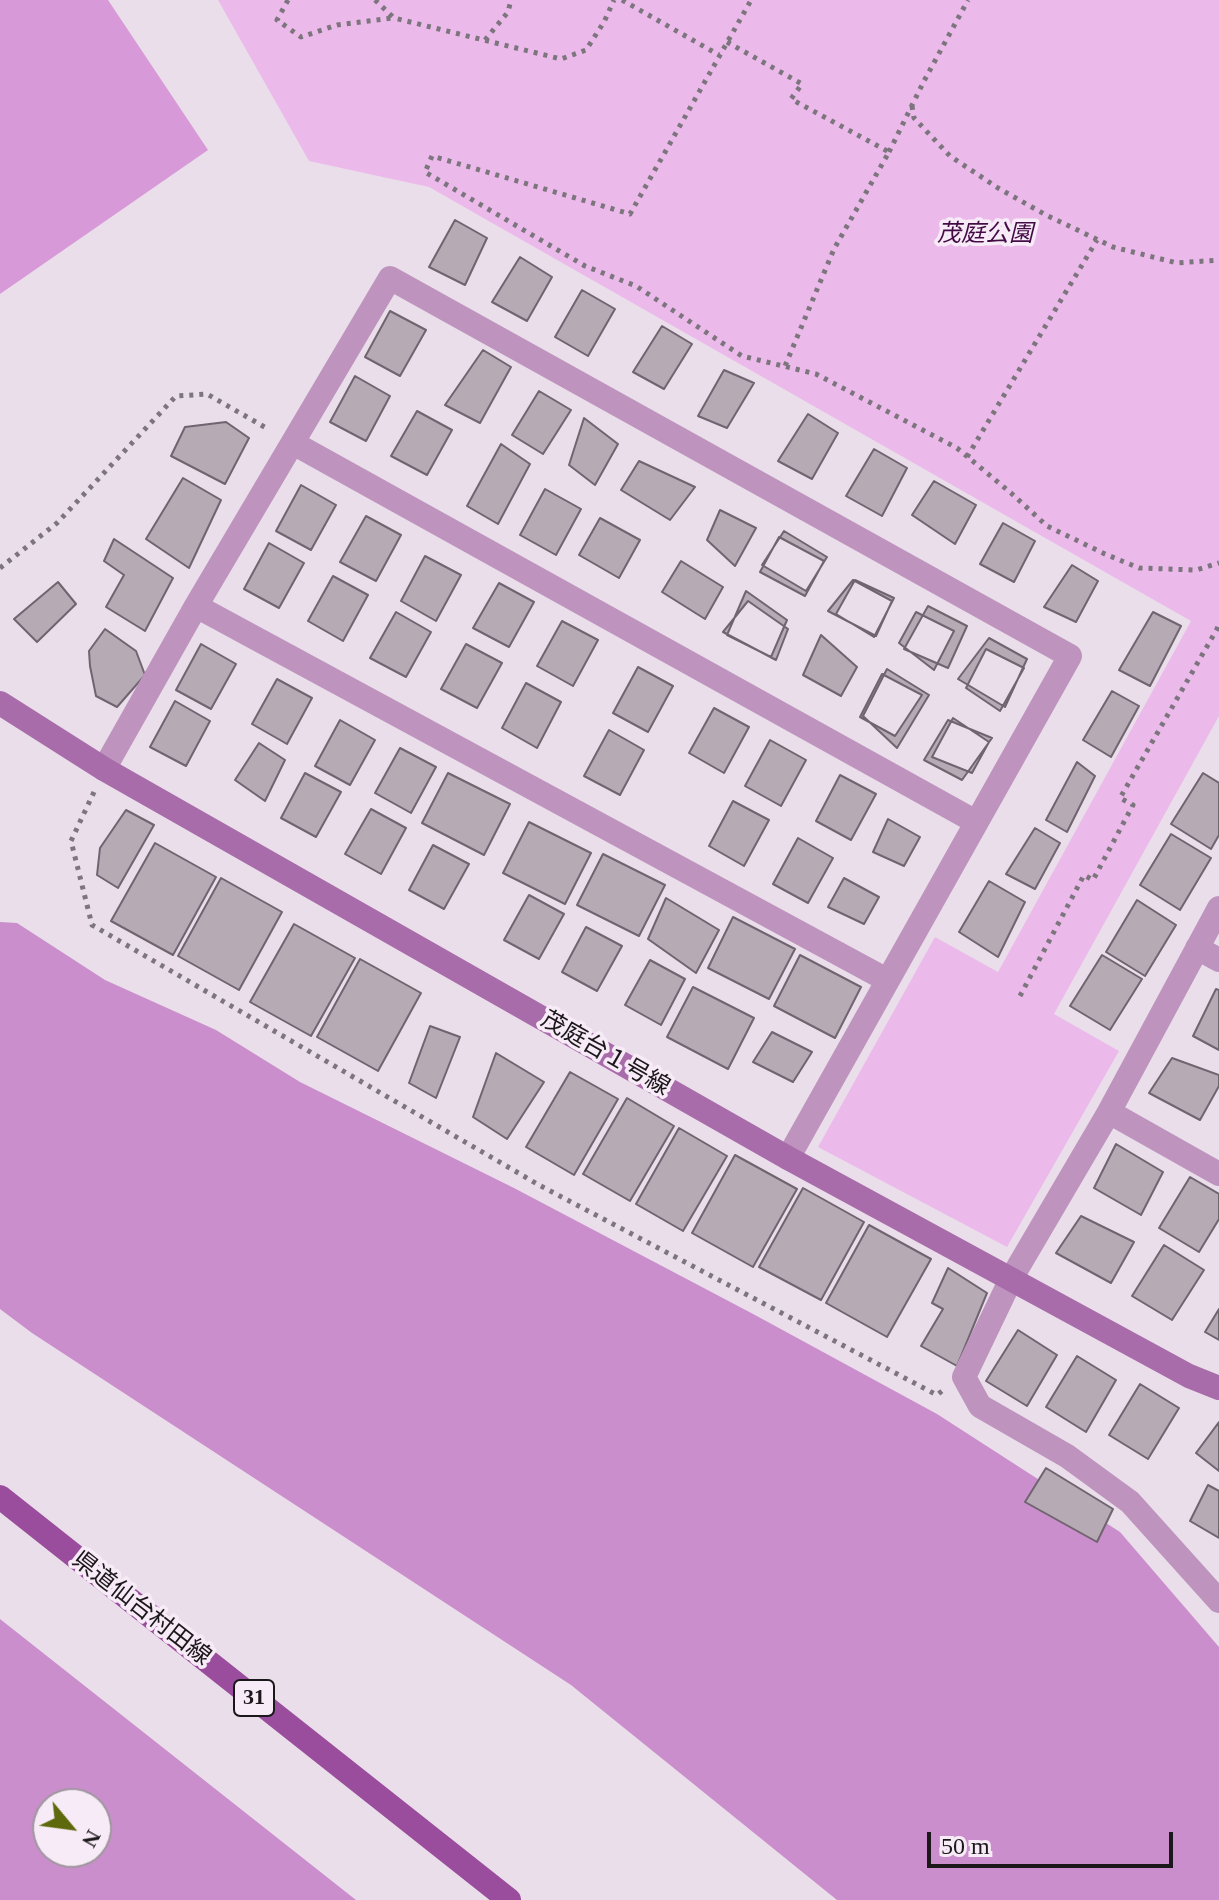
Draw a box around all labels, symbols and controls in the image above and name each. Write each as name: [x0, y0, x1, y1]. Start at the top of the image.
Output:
park label: 茂庭公園: [937, 221, 1033, 249]
street label: 茂庭台１号線: [535, 1006, 675, 1102]
street label: 県道仙台村田線: [66, 1546, 216, 1672]
road number: 31: [234, 1680, 274, 1716]
north arrow: [32, 1788, 112, 1868]
scale bar: [931, 1816, 1177, 1866]
text: N: [77, 1826, 106, 1852]
text: 50 m: [941, 1833, 990, 1859]

